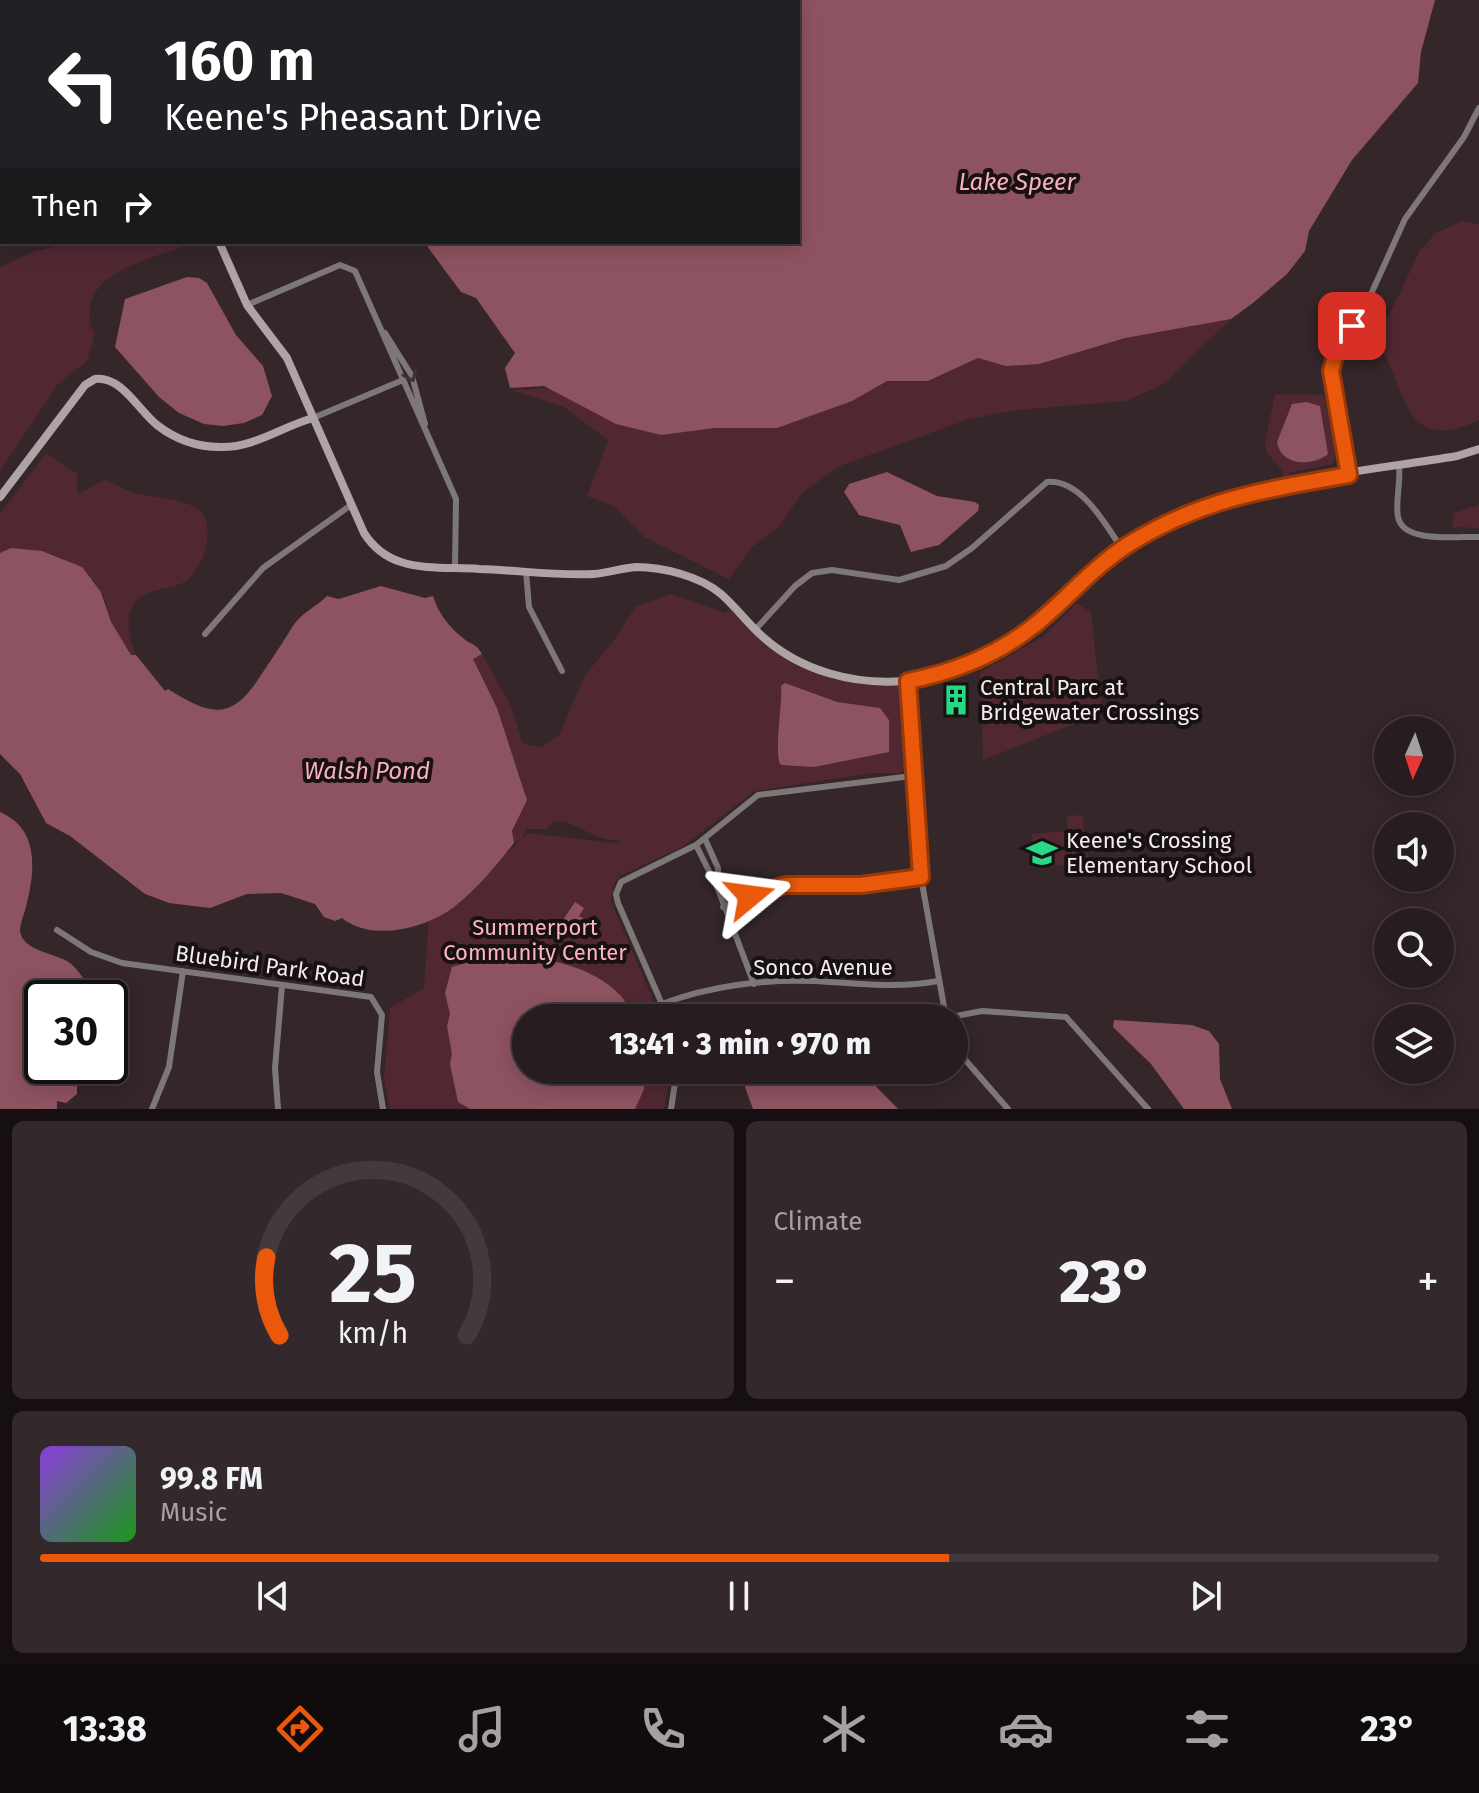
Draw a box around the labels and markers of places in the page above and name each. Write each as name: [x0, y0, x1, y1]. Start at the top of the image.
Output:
pin: [1318, 292, 1386, 360]
place label: Central Parc at Bridgewater Crossings: [980, 674, 1199, 726]
building icon: Central Parc at Bridgewater Crossings: [939, 683, 973, 717]
place label: Keene's Crossing Elementary School: [1066, 827, 1252, 879]
school or university icon: Keene's Crossing Elementary School: [1025, 836, 1059, 870]

